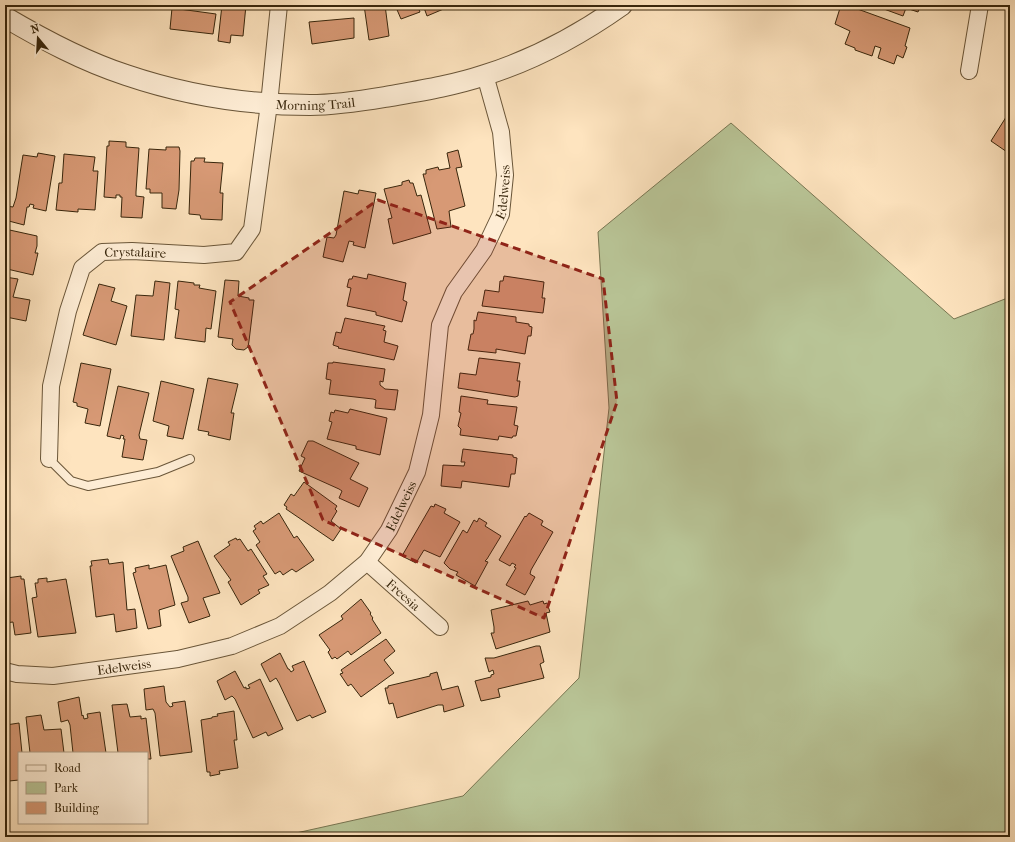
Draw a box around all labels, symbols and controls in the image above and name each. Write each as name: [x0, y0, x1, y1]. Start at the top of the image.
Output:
north arrow: [18, 18, 58, 58]
text: N: [29, 21, 42, 36]
street label: Morning Trail: [275, 94, 356, 113]
street label: Edelweiss: [492, 164, 513, 222]
street label: Crystalaire: [104, 243, 167, 260]
street label: Edelweiss: [382, 478, 419, 533]
street label: Freesia: [384, 576, 424, 614]
street label: Edelweiss: [96, 655, 152, 677]
legend: [18, 752, 148, 824]
text: Road: [54, 761, 81, 775]
text: Park: [54, 781, 79, 795]
text: Building: [54, 801, 99, 815]

